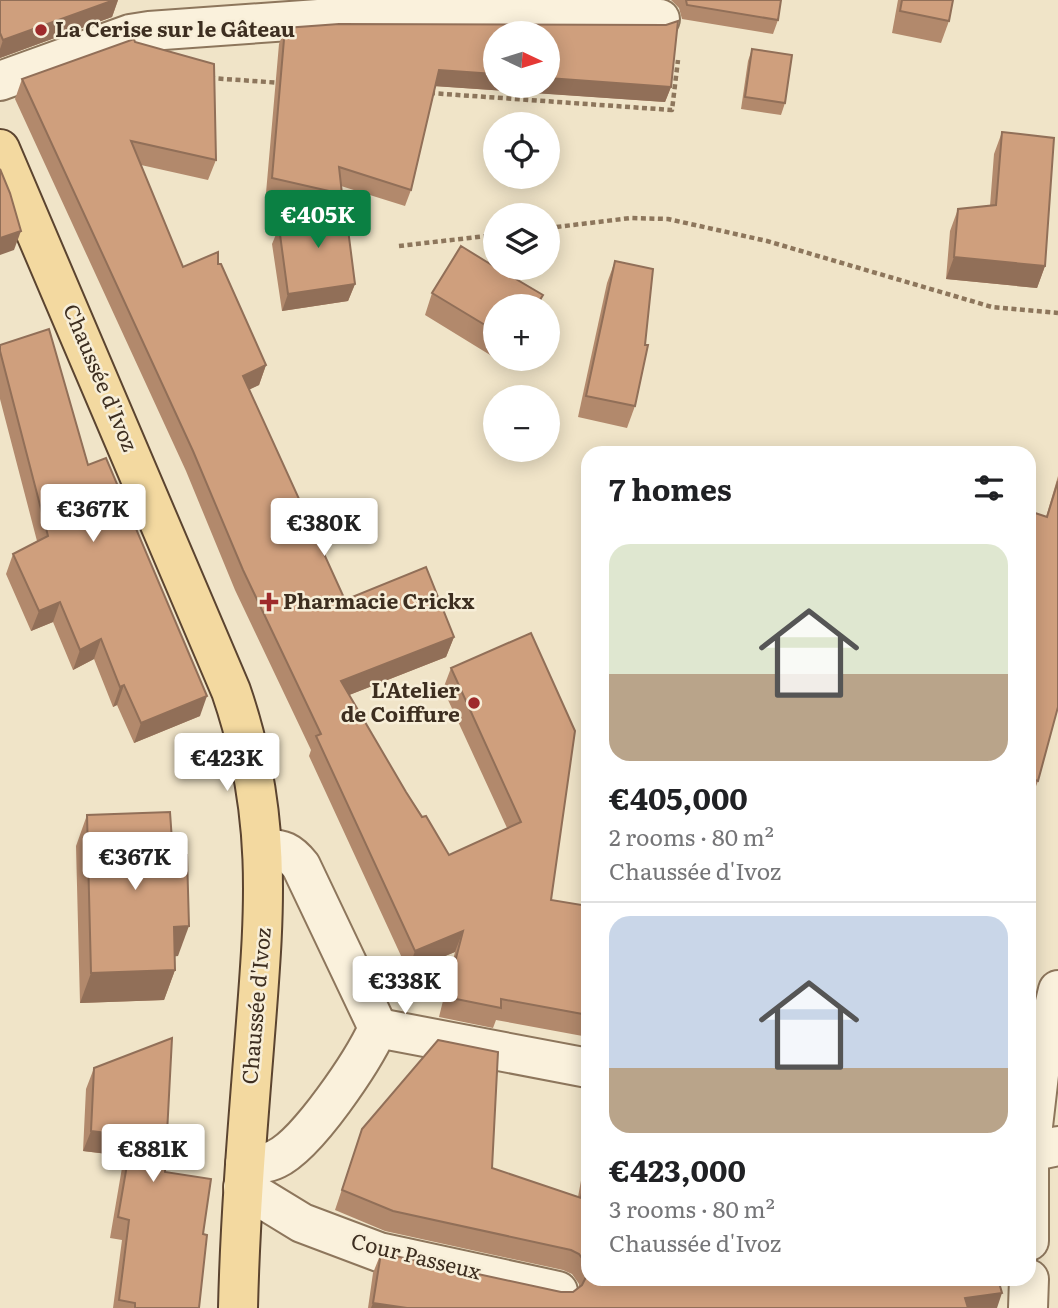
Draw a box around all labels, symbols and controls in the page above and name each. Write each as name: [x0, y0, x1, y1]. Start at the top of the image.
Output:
place label: La Cerise sur le Gâteau: [55, 12, 295, 43]
north arrow: [483, 21, 560, 98]
map controls: [483, 21, 560, 462]
marker: La Cerise sur le Gâteau: [33, 22, 49, 38]
button: locate: [483, 112, 560, 189]
pin: €405K: [269, 190, 367, 250]
text: €405K: [281, 196, 355, 230]
button: layers: [483, 203, 560, 280]
button: +: [483, 294, 560, 371]
street label: Chaussée d'Ivoz: [57, 299, 147, 455]
button: −: [483, 385, 560, 462]
text: 7 homes: [609, 466, 732, 510]
icon: filters: [970, 469, 1008, 507]
pin: €367K: [44, 484, 142, 544]
text: €367K: [57, 490, 129, 524]
pin: €380K: [275, 498, 373, 558]
text: €380K: [287, 504, 361, 538]
place label: Pharmacie Crickx: [283, 584, 475, 615]
icon: home: [746, 590, 872, 716]
marker: Pharmacie Crickx: [261, 594, 277, 610]
place label: L'Atelier de Coiffure: [341, 673, 461, 728]
marker: L'Atelier de Coiffure: [466, 695, 482, 711]
pin: €423K: [178, 734, 276, 793]
text: €423K: [190, 739, 264, 773]
text: €405,000: [609, 775, 748, 819]
text: 2 rooms · 80 m²: [609, 819, 774, 853]
pin: €367K: [86, 832, 184, 892]
text: €367K: [99, 838, 171, 872]
text: Chaussée d'Ivoz: [609, 853, 781, 887]
street label: Chaussée d'Ivoz: [232, 926, 277, 1085]
pin: €338K: [356, 956, 454, 1016]
text: €338K: [369, 962, 441, 996]
icon: home: [746, 962, 872, 1088]
pin: €881K: [104, 1124, 202, 1184]
text: €881K: [118, 1130, 188, 1164]
text: €423,000: [609, 1147, 746, 1191]
text: 3 rooms · 80 m²: [609, 1191, 775, 1225]
street label: Cour Passeux: [348, 1223, 485, 1286]
text: Chaussée d'Ivoz: [609, 1225, 781, 1259]

